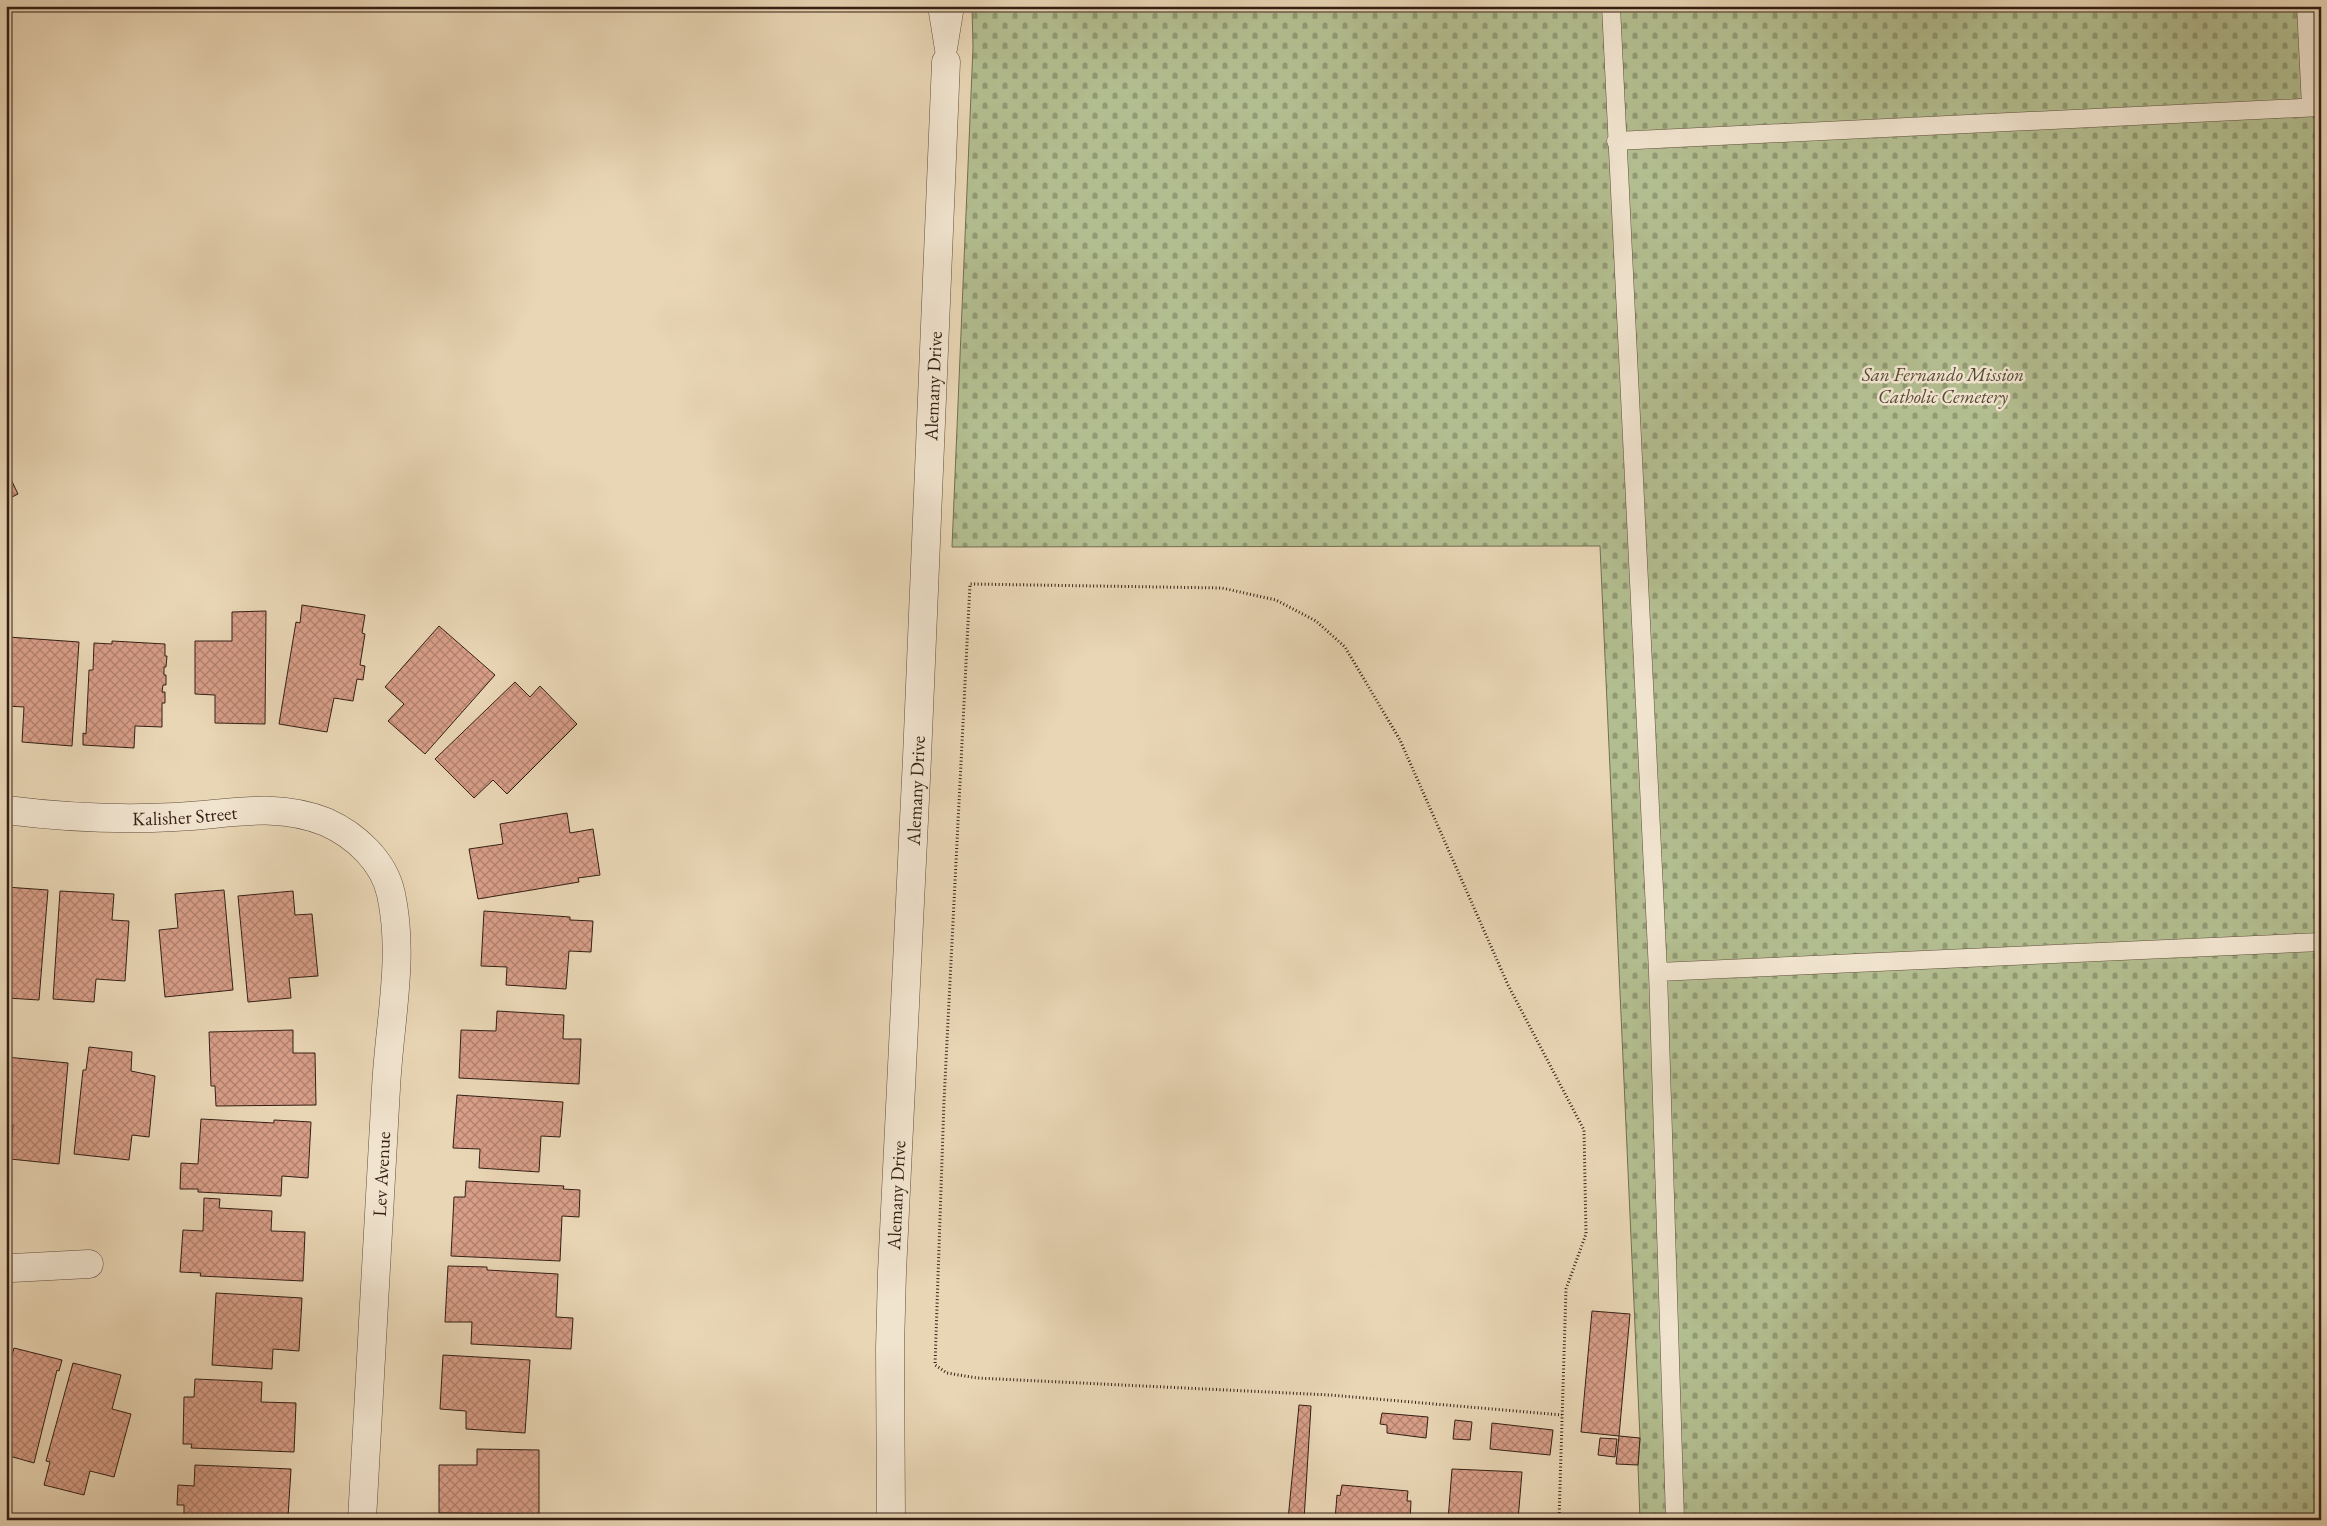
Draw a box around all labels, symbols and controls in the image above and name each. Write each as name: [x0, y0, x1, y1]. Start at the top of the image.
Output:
street label: Alemany Drive: [918, 331, 948, 442]
park label: San Fernando Mission Catholic Cemetery: [1861, 362, 2024, 409]
street label: Alemany Drive: [901, 735, 931, 847]
street label: Kalisher Street: [132, 800, 238, 831]
street label: Lev Avenue: [367, 1131, 396, 1217]
street label: Alemany Drive: [881, 1140, 911, 1251]

